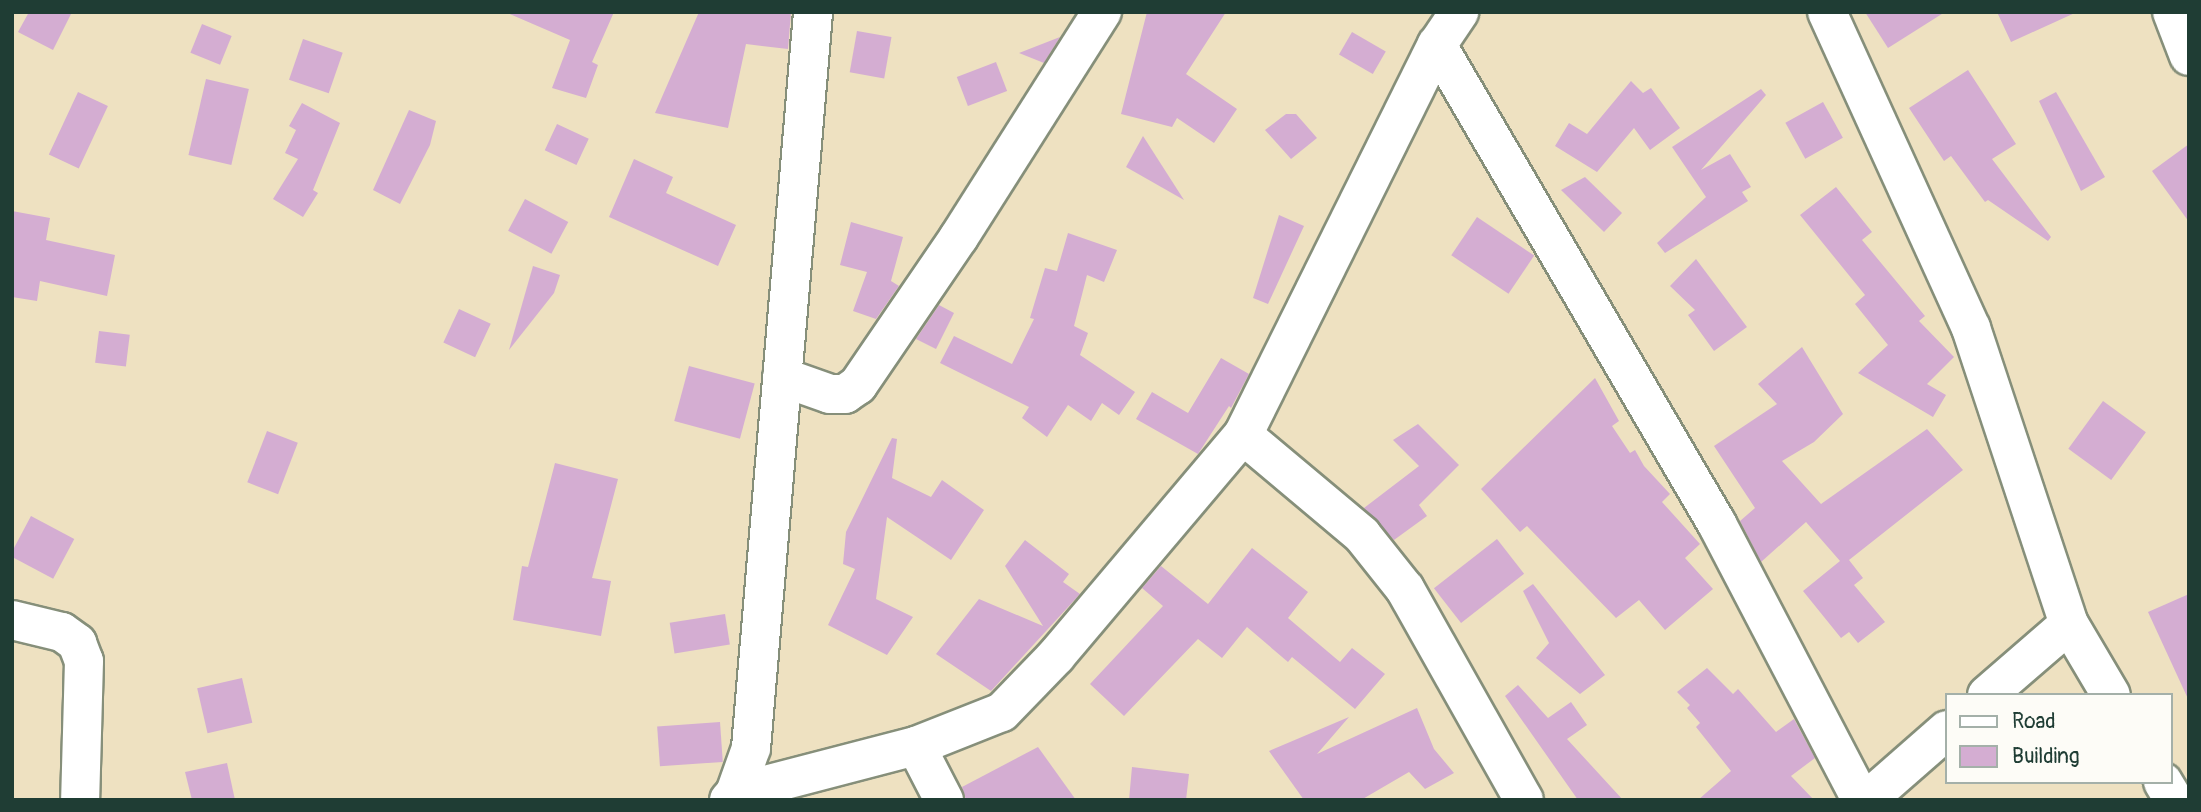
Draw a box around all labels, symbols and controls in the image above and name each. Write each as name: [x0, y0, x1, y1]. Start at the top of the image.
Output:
legend: [1946, 693, 2173, 784]
text: Road: [2012, 708, 2056, 735]
text: Building: [2012, 743, 2079, 770]

